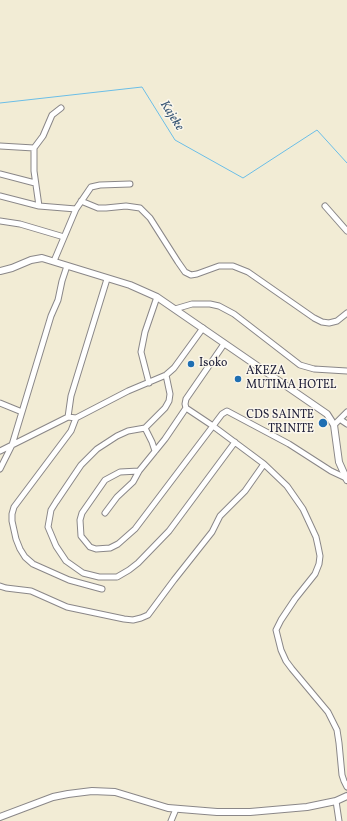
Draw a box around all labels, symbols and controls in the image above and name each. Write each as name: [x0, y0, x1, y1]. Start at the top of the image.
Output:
water label: Kajeke: [156, 98, 186, 134]
place label: Isoko: [199, 357, 227, 371]
marker: Isoko: [186, 359, 196, 369]
place label: AKEZA MUTIMA HOTEL: [246, 365, 337, 393]
marker: AKEZA MUTIMA HOTEL: [233, 374, 243, 384]
place label: CDS SAINTE TRINITE: [246, 409, 314, 437]
marker: CDS SAINTE TRINITE: [317, 417, 329, 429]

